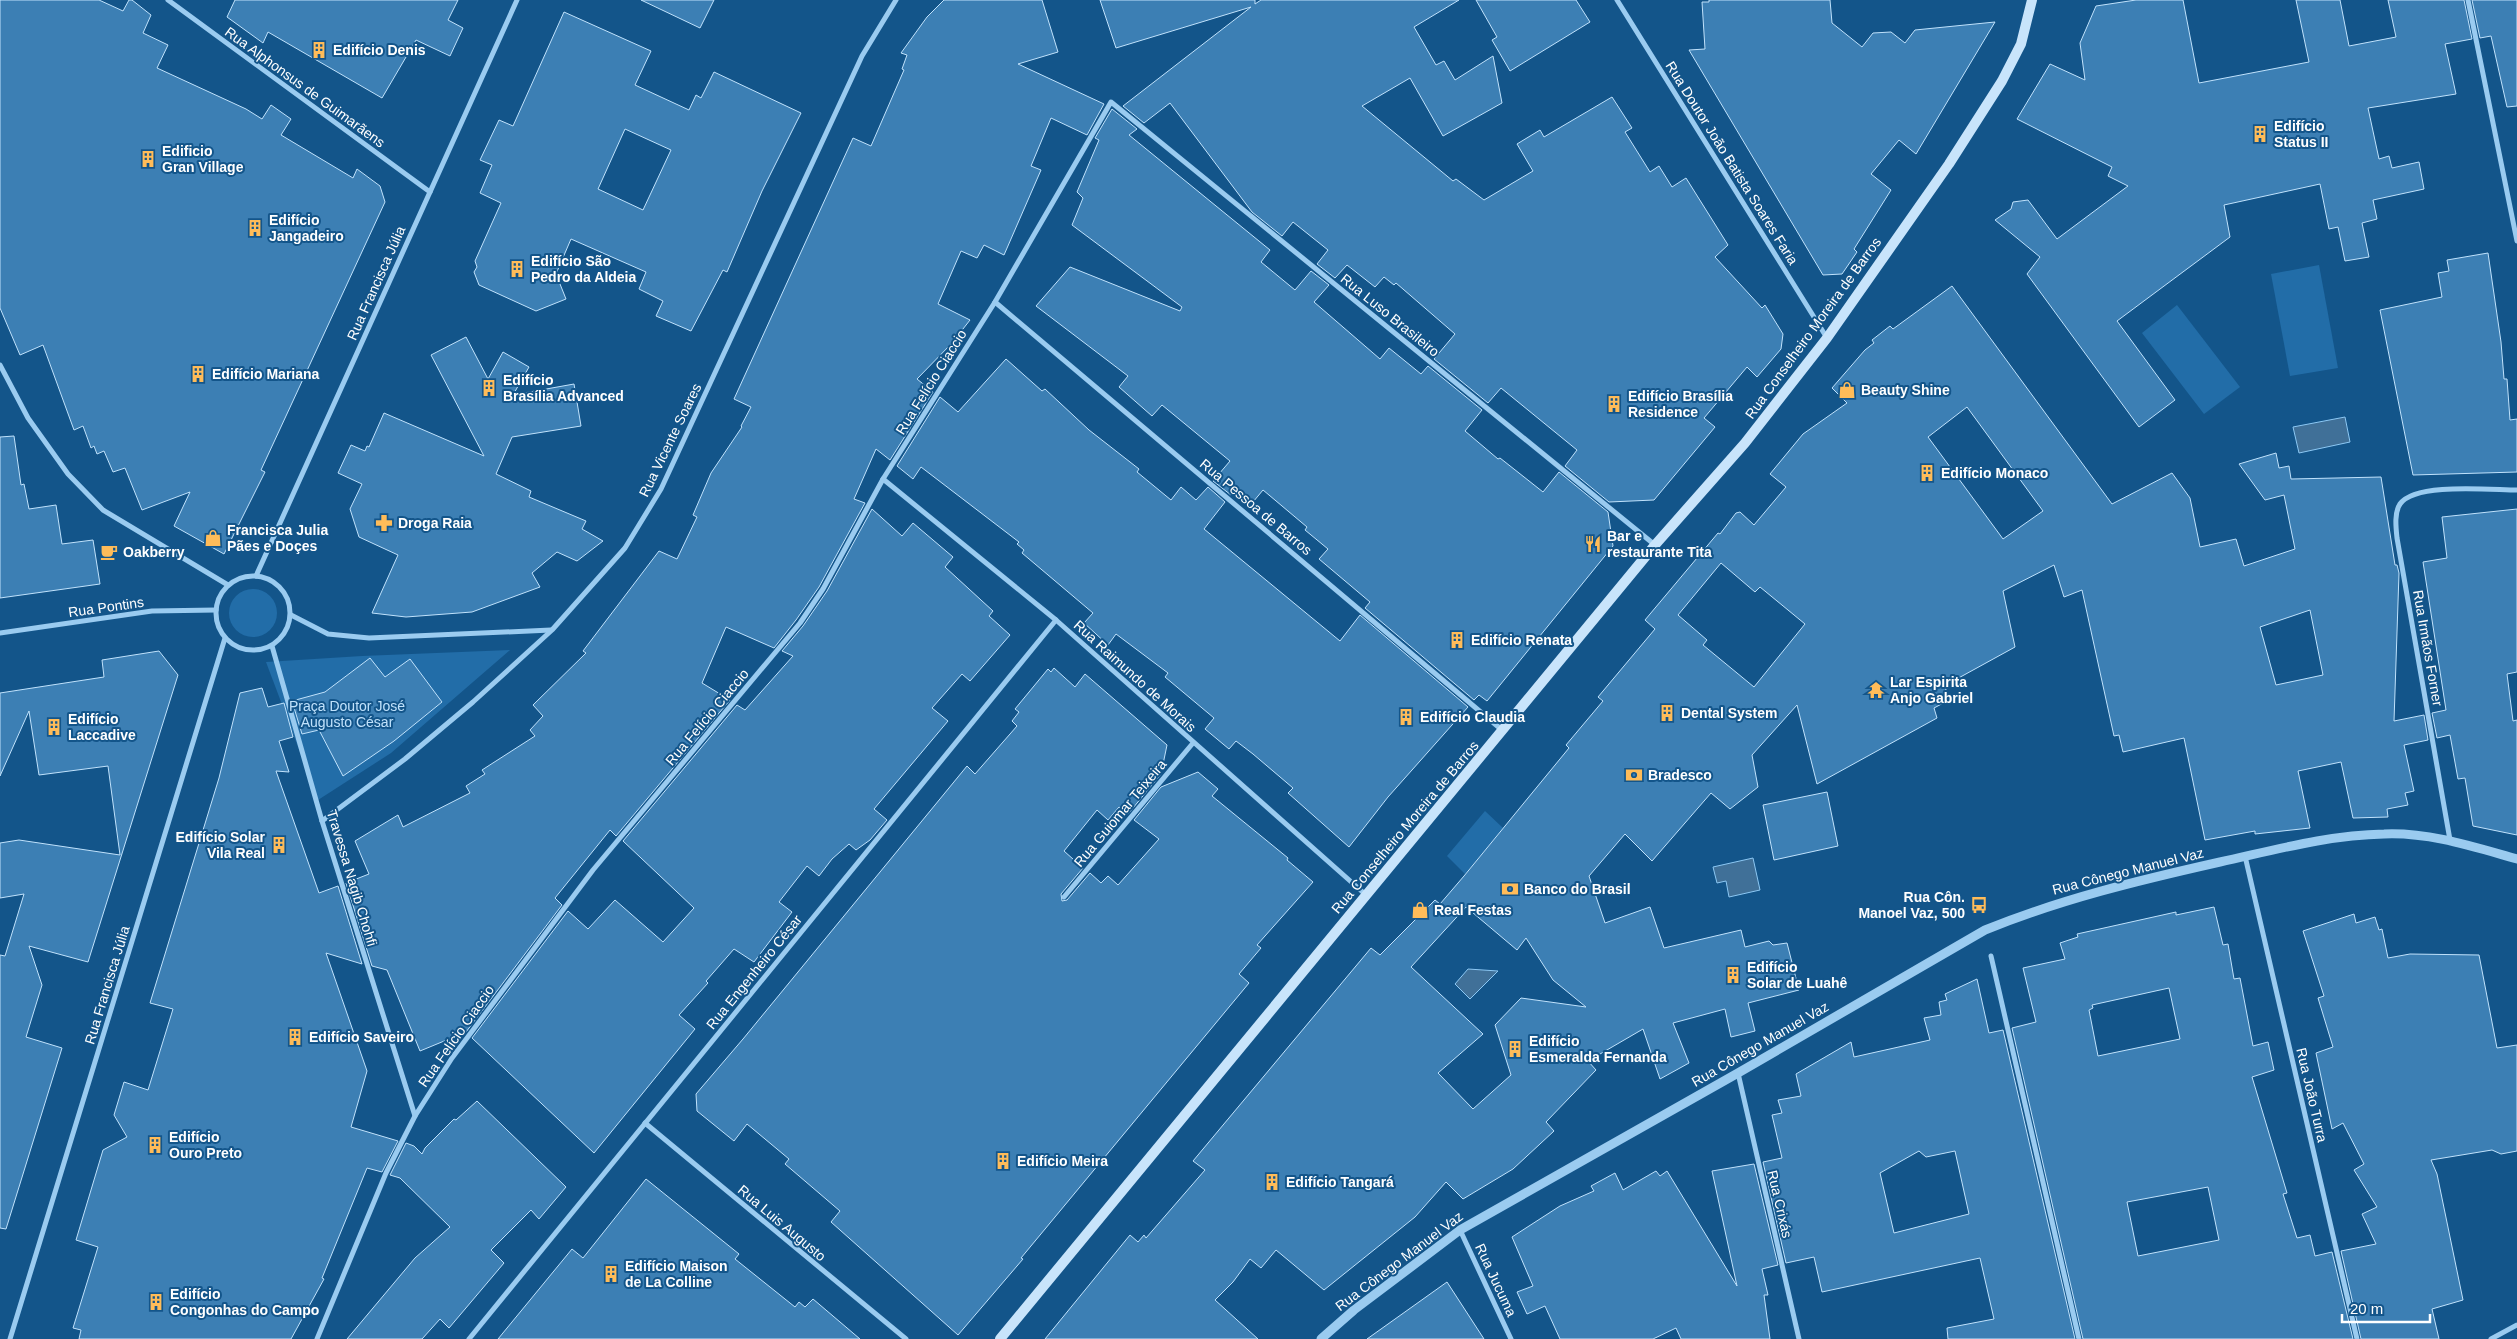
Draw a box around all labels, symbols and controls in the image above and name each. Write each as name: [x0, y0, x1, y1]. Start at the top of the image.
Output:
street label: Rua Alphonsus de Guimarãens: [222, 24, 388, 150]
building icon: Edifício Denis: [309, 40, 329, 60]
place label: Edifício Denis: [333, 42, 426, 58]
street label: Rua Doutor João Batista Soares Faria: [1663, 58, 1802, 268]
place label: Edifício Status II: [2274, 118, 2328, 150]
building icon: Edifício Status II: [2250, 124, 2270, 144]
place label: Edificio Gran Village: [162, 143, 244, 175]
building icon: Edificio Gran Village: [138, 149, 158, 169]
place label: Edifício Jangadeiro: [269, 212, 344, 244]
building icon: Edifício Jangadeiro: [245, 218, 265, 238]
street label: Rua Francisca Júlia: [344, 223, 408, 342]
street label: Rua Conselheiro Moreira de Barros: [1742, 234, 1884, 422]
place label: Edifício São Pedro da Aldeia: [531, 253, 637, 285]
building icon: Edifício São Pedro da Aldeia: [507, 259, 527, 279]
street label: Rua Luso Brasileiro: [1337, 270, 1443, 360]
street label: Rua Felício Ciaccio: [892, 326, 970, 437]
building icon: Edifício Mariana: [188, 364, 208, 384]
place label: Edifício Mariana: [212, 366, 320, 382]
place label: Edifício Brasília Advanced: [503, 372, 624, 404]
building icon: Edifício Brasília Advanced: [479, 378, 499, 398]
shop icon: Beauty Shine: [1837, 380, 1857, 400]
street label: Rua Vicente Soares: [636, 381, 704, 499]
place label: Beauty Shine: [1861, 382, 1950, 398]
place label: Edifício Brasília Residence: [1628, 388, 1733, 420]
building icon: Edifício Brasília Residence: [1604, 394, 1624, 414]
street label: Rua Pessoa de Barros: [1197, 456, 1315, 558]
building icon: Edifício Monaco: [1917, 463, 1937, 483]
place label: Edifício Monaco: [1941, 465, 2048, 481]
pharmacy icon: Droga Raia: [374, 513, 394, 533]
place label: Droga Raia: [398, 515, 472, 531]
place label: Francisca Julia Pães e Doçes: [227, 522, 328, 554]
shop icon: Francisca Julia Pães e Doçes: [203, 528, 223, 548]
place label: Bar e restaurante Tita: [1607, 528, 1712, 560]
restaurant icon: Bar e restaurante Tita: [1583, 534, 1603, 554]
cafe icon: Oakberry: [99, 542, 119, 562]
place label: Oakberry: [123, 544, 185, 560]
street label: Rua Irmãos Forner: [2410, 589, 2446, 708]
street label: Rua Pontins: [67, 594, 145, 620]
street label: Rua Raimundo de Morais: [1071, 617, 1199, 735]
building icon: Edifício Renata: [1447, 630, 1467, 650]
place label: Edifício Renata: [1471, 632, 1572, 648]
street label: Rua Felício Ciaccio: [662, 666, 752, 768]
place label: Lar Espirita Anjo Gabriel: [1890, 674, 1973, 706]
temple icon: Lar Espirita Anjo Gabriel: [1866, 680, 1886, 700]
park label: Praça Doutor José Augusto César: [289, 698, 405, 730]
building icon: Dental System: [1657, 703, 1677, 723]
place label: Dental System: [1681, 705, 1777, 721]
building icon: Edifício Claudia: [1396, 707, 1416, 727]
place label: Edifício Claudia: [1420, 709, 1525, 725]
place label: Edifício Laccadive: [68, 711, 136, 743]
building icon: Edifício Laccadive: [44, 717, 64, 737]
street label: Rua Conselheiro Moreira de Barros: [1328, 738, 1482, 916]
street label: Rua Guiomar Teixeira: [1070, 756, 1170, 870]
bank icon: Bradesco: [1624, 765, 1644, 785]
place label: Bradesco: [1648, 767, 1712, 783]
street label: Travessa Nagib Chohfi: [324, 808, 380, 948]
place label: Edifício Solar Vila Real: [176, 829, 266, 861]
building icon: Edifício Solar Vila Real: [269, 835, 289, 855]
street label: Rua Cônego Manuel Vaz: [2051, 844, 2205, 898]
bank icon: Banco do Brasil: [1500, 879, 1520, 899]
place label: Banco do Brasil: [1524, 881, 1631, 897]
place label: Rua Côn. Manoel Vaz, 500: [1858, 889, 1965, 921]
bus stop icon: Rua Côn. Manoel Vaz, 500: [1969, 895, 1989, 915]
shop icon: Real Festas: [1410, 900, 1430, 920]
place label: Real Festas: [1434, 902, 1512, 918]
street label: Rua Engenheiro César: [703, 911, 805, 1032]
street label: Rua Francisca Júlia: [81, 924, 133, 1046]
place label: Edifício Solar de Luahê: [1747, 959, 1848, 991]
building icon: Edifício Solar de Luahê: [1723, 965, 1743, 985]
street label: Rua Felício Ciaccio: [415, 982, 497, 1090]
street label: Rua Cônego Manuel Vaz: [1689, 998, 1831, 1090]
building icon: Edifício Saveiro: [285, 1027, 305, 1047]
place label: Edifício Saveiro: [309, 1029, 414, 1045]
place label: Edifício Esmeralda Fernanda: [1529, 1033, 1667, 1065]
building icon: Edifício Esmeralda Fernanda: [1505, 1039, 1525, 1059]
street label: Rua João Turra: [2293, 1046, 2331, 1144]
place label: Edifício Ouro Preto: [169, 1129, 242, 1161]
building icon: Edifício Ouro Preto: [145, 1135, 165, 1155]
building icon: Edifício Meira: [993, 1151, 1013, 1171]
place label: Edifício Meira: [1017, 1153, 1108, 1169]
street label: Rua Crixás: [1764, 1168, 1796, 1240]
building icon: Edifício Tangará: [1262, 1172, 1282, 1192]
place label: Edifício Tangará: [1286, 1174, 1394, 1190]
street label: Rua Luis Augusto: [735, 1182, 829, 1265]
street label: Rua Cônego Manuel Vaz: [1332, 1208, 1466, 1314]
street label: Rua Jucuma: [1472, 1241, 1520, 1319]
place label: Edifício Maison de La Colline: [625, 1258, 728, 1290]
building icon: Edifício Maison de La Colline: [601, 1264, 621, 1284]
place label: Edifício Congonhas do Campo: [170, 1286, 319, 1318]
building icon: Edifício Congonhas do Campo: [146, 1292, 166, 1312]
scale bar: [2342, 1292, 2430, 1324]
text: 20 m: [2350, 1300, 2383, 1317]

